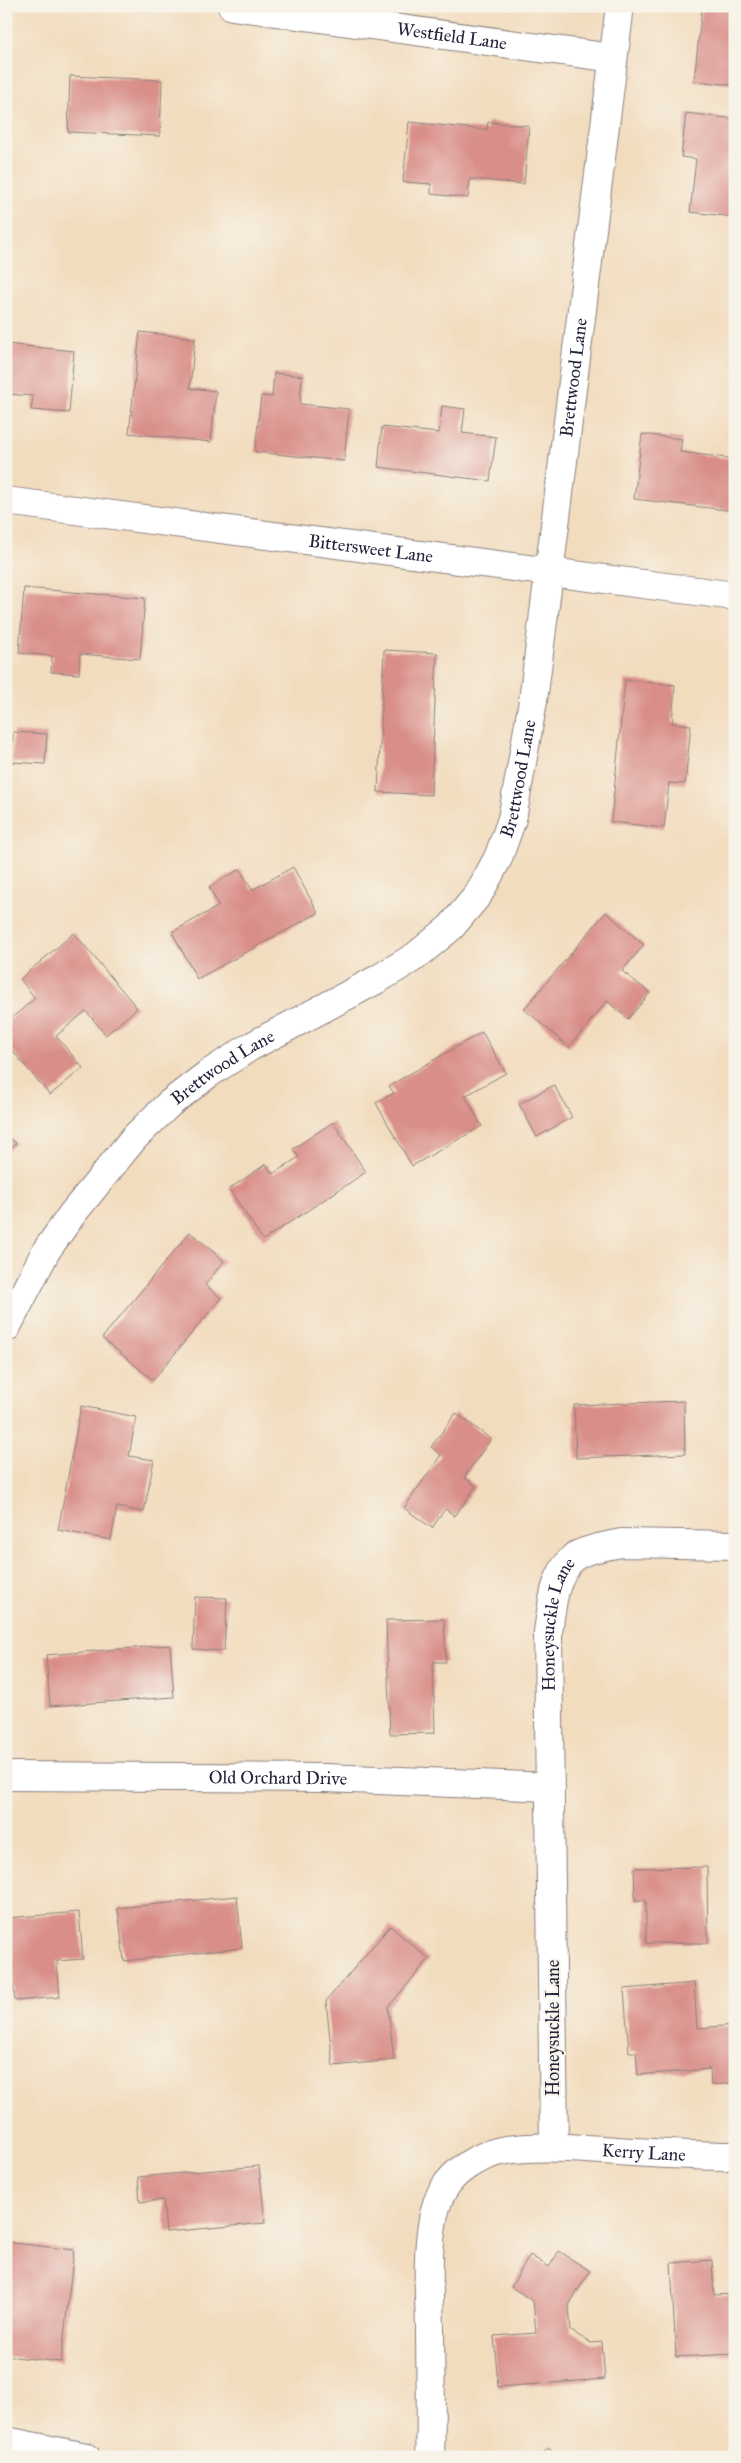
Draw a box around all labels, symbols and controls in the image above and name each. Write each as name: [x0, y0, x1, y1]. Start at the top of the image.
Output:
street label: Westfield Lane: [396, 18, 508, 54]
street label: Brettwood Lane: [555, 317, 592, 438]
street label: Bittersweet Lane: [307, 530, 434, 568]
street label: Brettwood Lane: [495, 718, 540, 841]
street label: Brettwood Lane: [166, 1025, 278, 1110]
street label: Honeysuckle Lane: [537, 1553, 580, 1691]
street label: Old Orchard Drive: [209, 1766, 348, 1790]
street label: Honeysuckle Lane: [542, 1960, 564, 2096]
street label: Kerry Lane: [601, 2139, 686, 2166]

